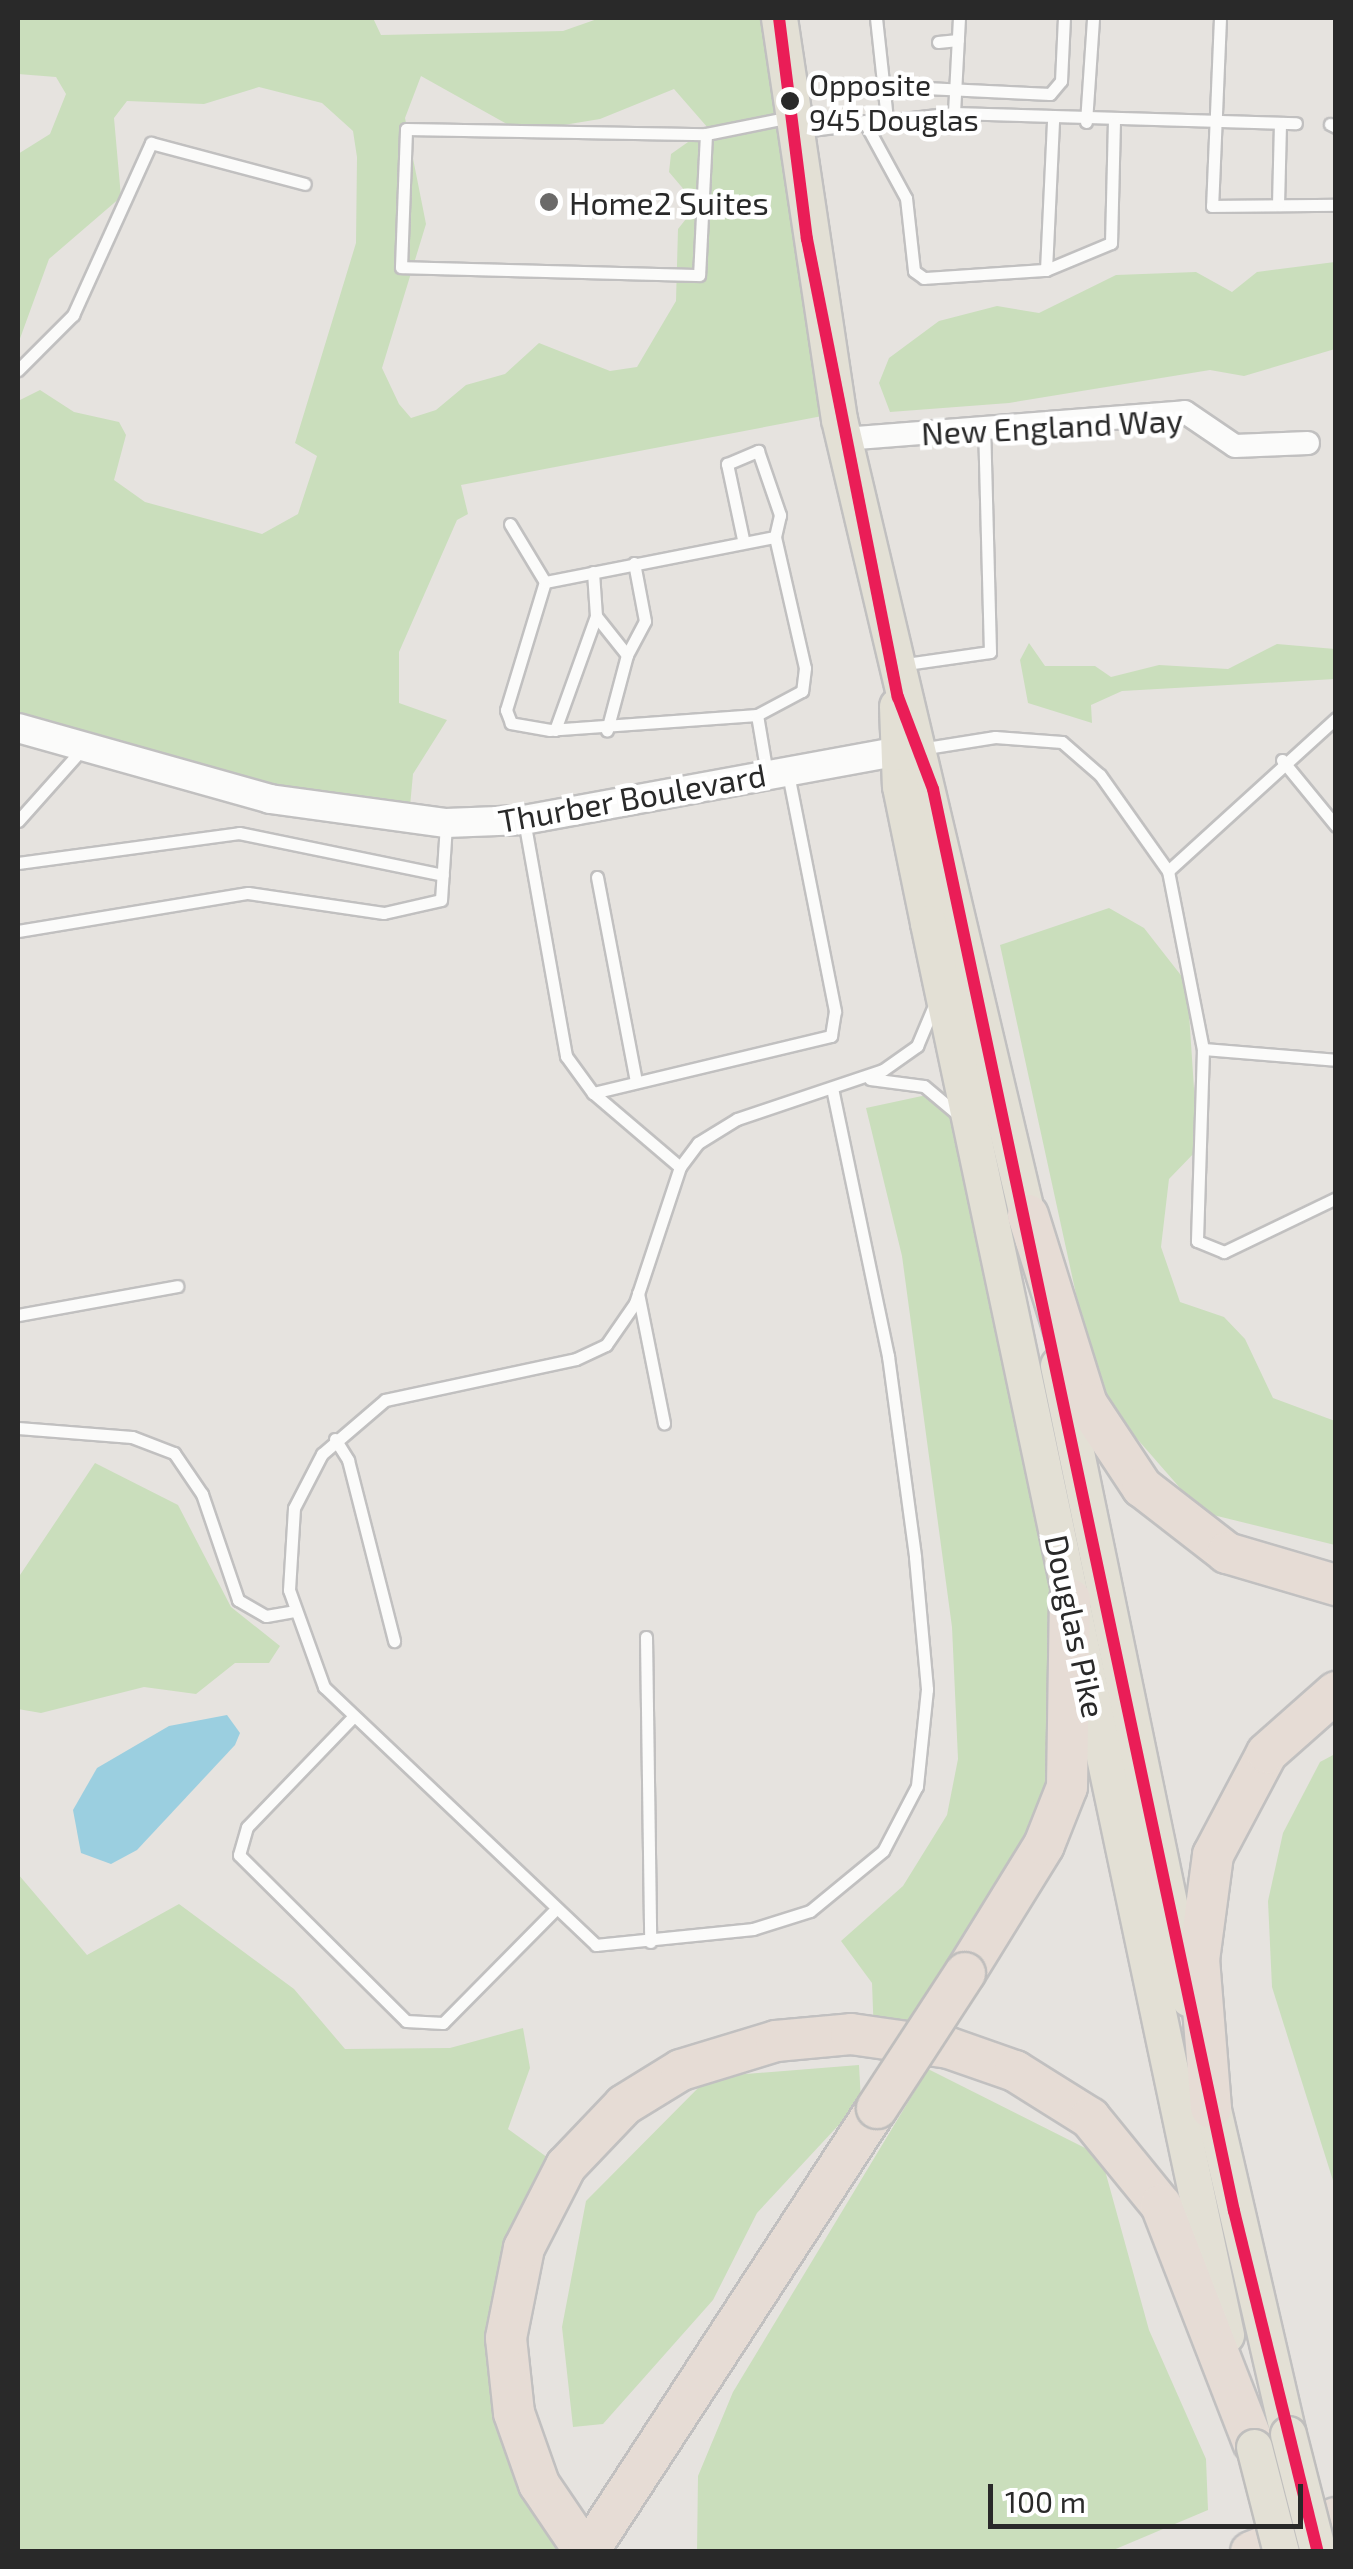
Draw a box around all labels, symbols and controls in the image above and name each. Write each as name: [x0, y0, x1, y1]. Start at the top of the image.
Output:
place label: Opposite 945 Douglas: [809, 66, 979, 136]
marker: Opposite 945 Douglas: [780, 91, 800, 111]
place label: Home2 Suites: [569, 183, 769, 221]
marker: Home2 Suites: [538, 191, 560, 213]
street label: New England Way: [920, 400, 1184, 452]
street label: Thurber Boulevard: [495, 755, 769, 839]
street label: Douglas Pike: [1038, 1531, 1114, 1721]
scale bar: [993, 2464, 1308, 2526]
text: 100 m: [1005, 2483, 1086, 2519]

